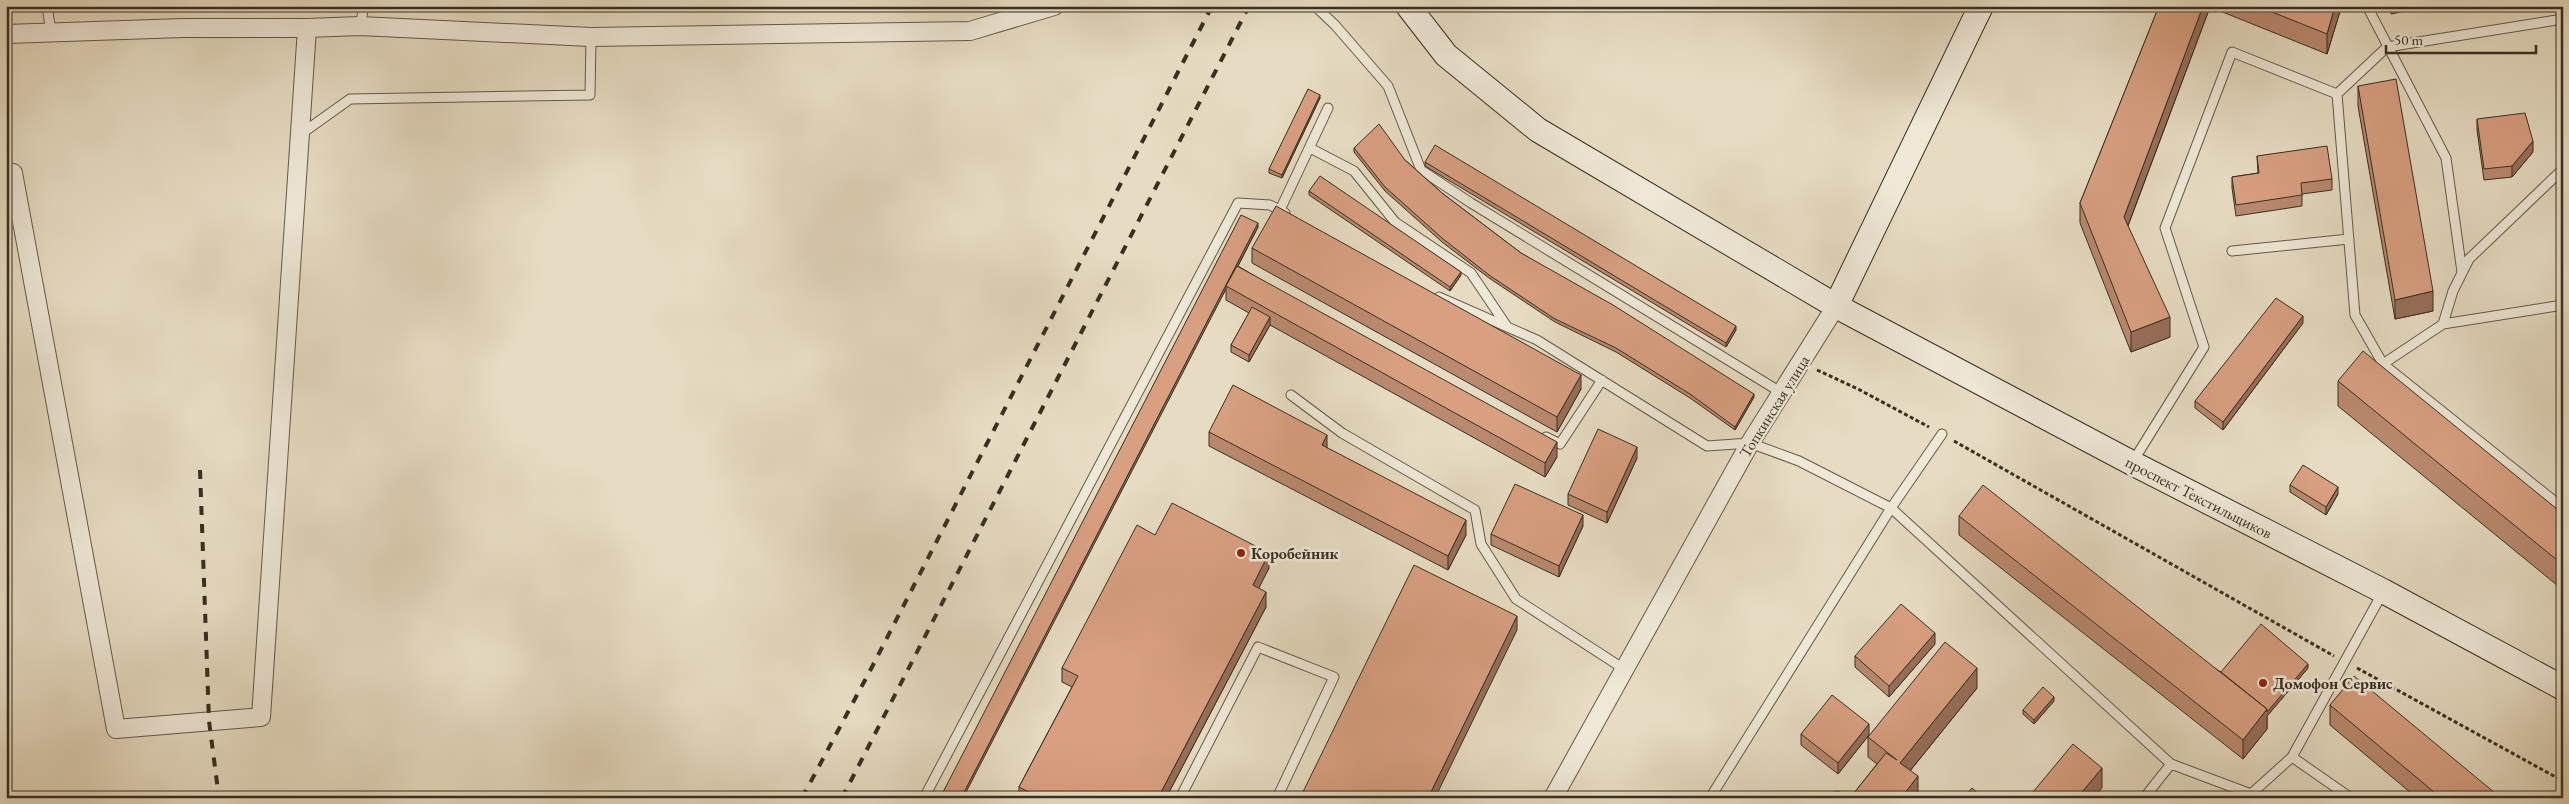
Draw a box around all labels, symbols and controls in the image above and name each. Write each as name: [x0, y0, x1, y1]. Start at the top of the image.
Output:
scale bar: [2386, 22, 2536, 54]
text: 50 m: [2394, 30, 2423, 49]
street label: Топкинская улица: [1734, 350, 1815, 462]
street label: проспект Текстильщиков: [2122, 451, 2276, 544]
place label: Коробейник: [1251, 543, 1339, 564]
marker: Коробейник: [1235, 547, 1247, 559]
place label: Домофон Сервис: [2273, 673, 2393, 694]
marker: Домофон Сервис: [2257, 677, 2269, 689]

